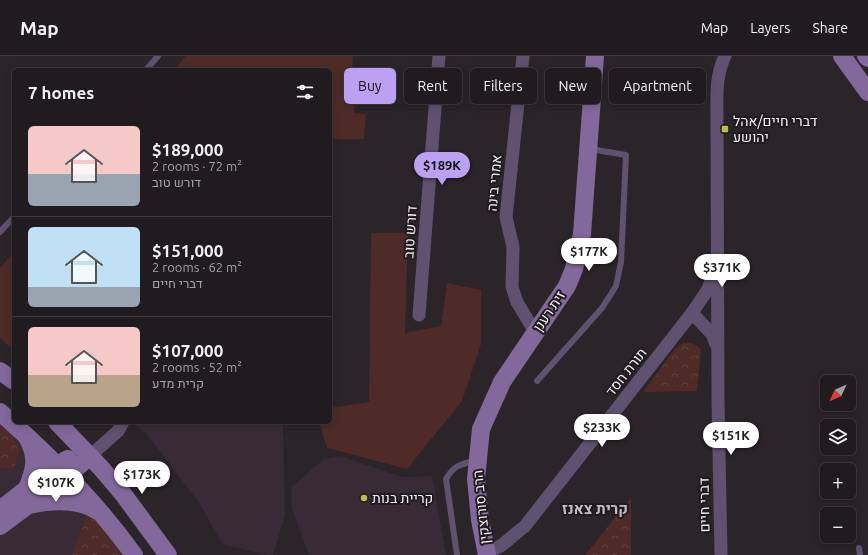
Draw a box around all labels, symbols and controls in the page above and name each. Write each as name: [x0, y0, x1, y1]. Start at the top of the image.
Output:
text: Map: [20, 17, 59, 39]
text: Map: [701, 20, 728, 36]
text: Layers: [750, 20, 790, 36]
text: Share: [812, 20, 848, 36]
chip: Buy: [344, 68, 396, 104]
chip: Rent: [404, 68, 462, 104]
chip: Filters: [470, 68, 537, 104]
chip: New: [545, 68, 601, 104]
chip: Apartment: [609, 68, 706, 104]
icon: filters: [294, 81, 316, 103]
text: 7 homes: [28, 83, 94, 102]
place label: דברי חיים/אהל יהושע: [733, 113, 817, 145]
marker: דברי חיים/אהל יהושע: [720, 124, 730, 134]
text: $189,000: [152, 140, 223, 159]
icon: home: [60, 142, 108, 190]
pin: $189K: [414, 152, 470, 186]
street label: אמרי בינה: [484, 154, 504, 212]
text: $189K: [423, 158, 461, 172]
text: 2 rooms · 72 m²: [152, 159, 242, 173]
text: דורש טוב: [152, 175, 201, 189]
street label: דורש טוב: [400, 205, 420, 259]
pin: $177K: [561, 238, 617, 272]
text: $151,000: [152, 241, 223, 260]
icon: home: [60, 243, 108, 291]
text: $177K: [570, 244, 608, 258]
pin: $371K: [694, 254, 750, 288]
text: 2 rooms · 62 m²: [152, 260, 242, 274]
text: $371K: [703, 260, 741, 274]
text: דברי חיים: [152, 276, 203, 290]
street label: זית רענן: [530, 288, 568, 334]
text: $107,000: [152, 341, 223, 360]
icon: home: [60, 343, 108, 391]
street label: תורת חסד: [602, 345, 650, 399]
text: 2 rooms · 52 m²: [152, 360, 242, 374]
north arrow: [820, 375, 856, 411]
map controls: [820, 375, 856, 543]
text: קרית מדע: [152, 376, 204, 390]
pin: $233K: [574, 414, 630, 448]
button: layers: [820, 419, 856, 455]
text: $233K: [583, 420, 621, 434]
pin: $151K: [703, 422, 759, 456]
text: $151K: [712, 428, 750, 442]
pin: $173K: [114, 461, 170, 495]
button: +: [820, 463, 856, 499]
text: $173K: [123, 467, 161, 481]
pin: $107K: [28, 469, 84, 503]
street label: הרב סורוצקין: [469, 469, 493, 545]
text: $107K: [37, 475, 75, 489]
street label: דברי חיים: [696, 477, 712, 533]
place label: קריית בנות: [372, 490, 433, 506]
marker: קריית בנות: [359, 493, 369, 503]
district label: קרית צאנז: [562, 500, 628, 517]
button: −: [820, 507, 856, 543]

